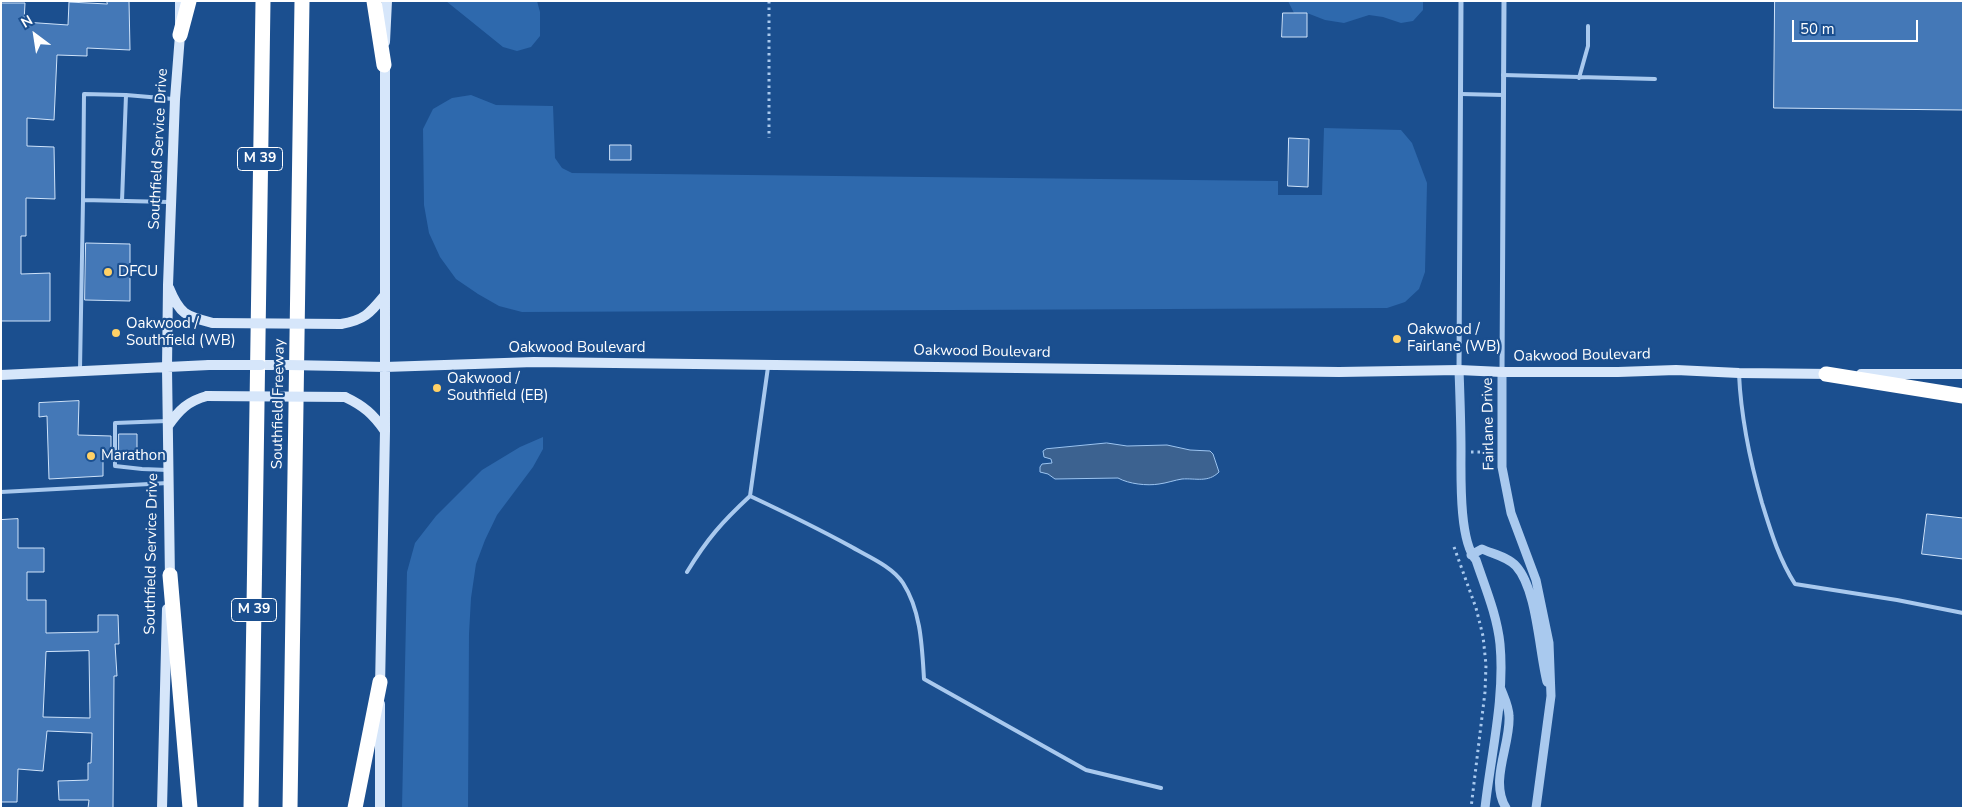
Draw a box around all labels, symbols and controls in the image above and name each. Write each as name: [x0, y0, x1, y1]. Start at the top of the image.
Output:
north arrow: [10, 10, 60, 60]
scale bar: [1794, 10, 1920, 42]
text: N: [18, 11, 36, 33]
text: 50 m: [1800, 19, 1835, 39]
street label: Southfield Service Drive: [146, 68, 172, 230]
road number: M 39: [238, 148, 282, 170]
place label: DFCU: [118, 263, 158, 281]
marker: DFCU: [102, 266, 114, 278]
place label: Oakwood / Southfield (WB): [126, 315, 236, 350]
place label: Oakwood / Fairlane (WB): [1407, 321, 1501, 356]
marker: Oakwood / Southfield (WB): [110, 327, 122, 339]
marker: Oakwood / Fairlane (WB): [1391, 333, 1403, 345]
street label: Southfield Freeway: [269, 339, 289, 469]
street label: Oakwood Boulevard: [508, 339, 646, 357]
street label: Oakwood Boulevard: [913, 342, 1051, 362]
street label: Oakwood Boulevard: [1513, 346, 1651, 366]
place label: Oakwood / Southfield (EB): [447, 370, 548, 405]
street label: Fairlane Drive: [1479, 377, 1499, 471]
marker: Oakwood / Southfield (EB): [431, 382, 443, 394]
place label: Marathon: [101, 447, 166, 465]
marker: Marathon: [85, 450, 97, 462]
street label: Southfield Service Drive: [142, 473, 162, 635]
road number: M 39: [232, 598, 276, 622]

